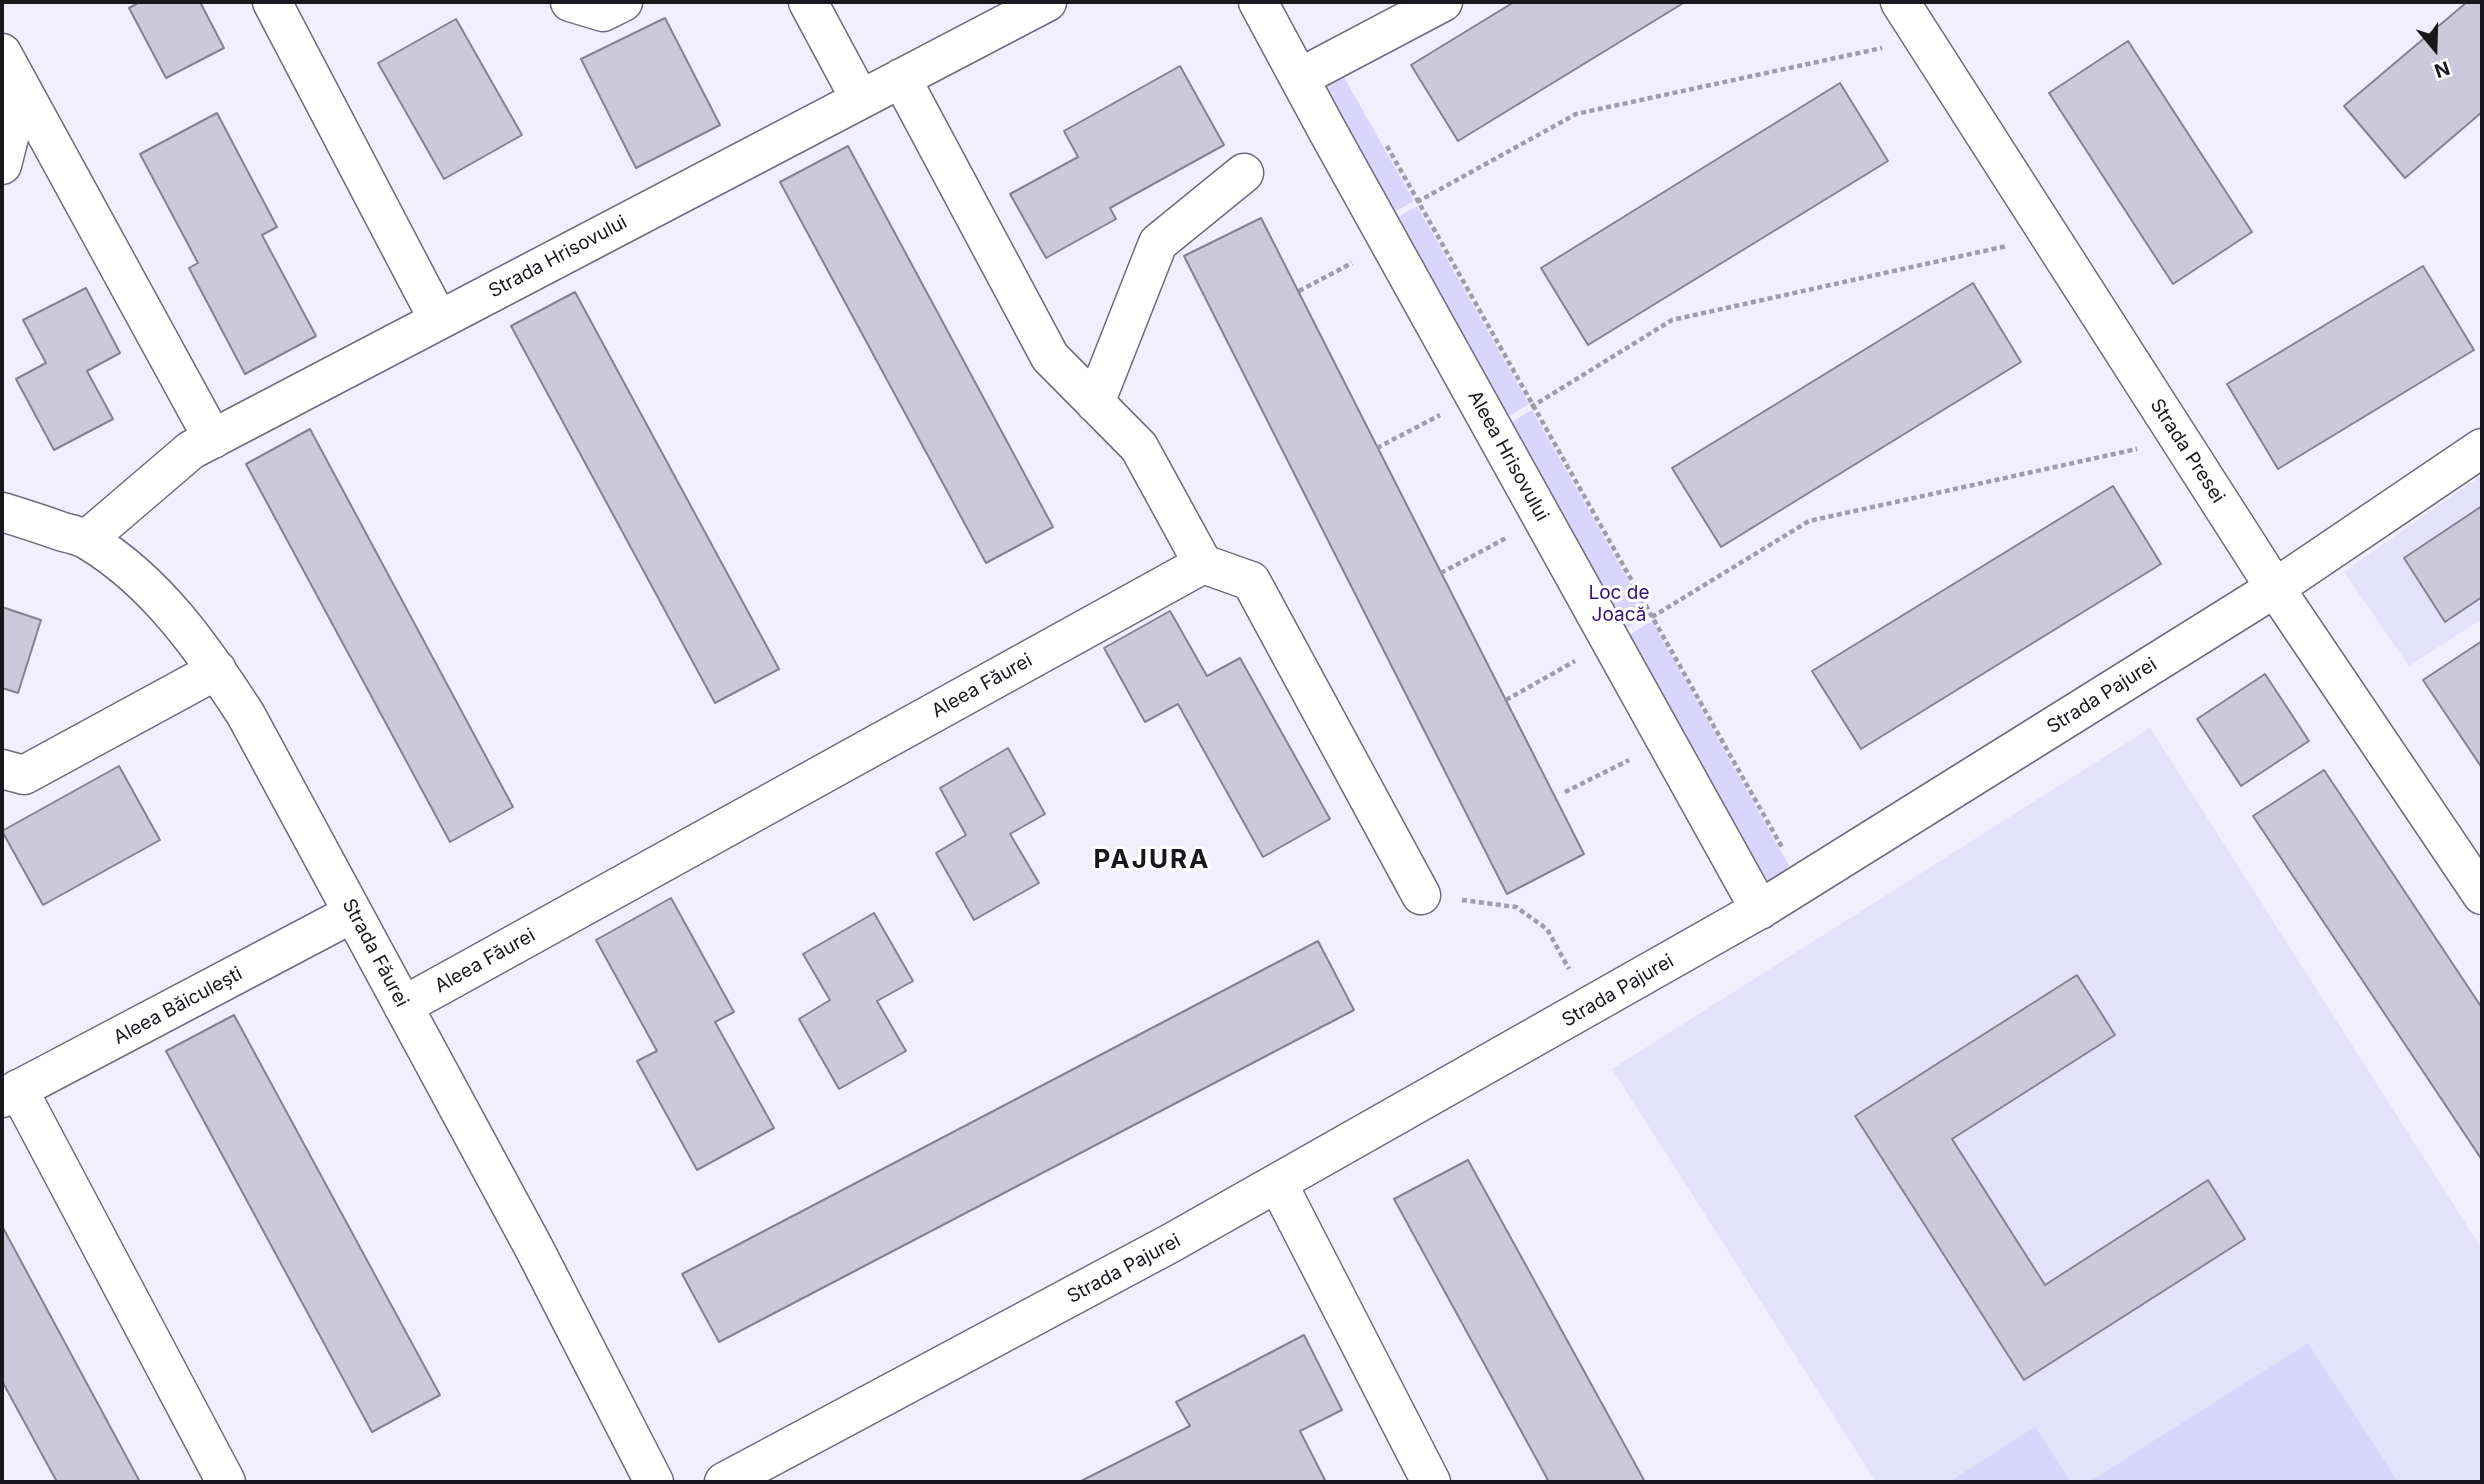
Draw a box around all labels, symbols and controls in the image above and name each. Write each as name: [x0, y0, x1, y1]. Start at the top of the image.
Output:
north arrow: [2400, 14, 2470, 84]
text: N: [2431, 56, 2453, 83]
street label: Strada Hrisovului: [485, 211, 631, 303]
street label: Aleea Hrisovului: [1463, 387, 1553, 525]
street label: Strada Presei: [2145, 395, 2229, 507]
park label: Loc de Joacă: [1588, 582, 1650, 626]
street label: Aleea Făurei: [928, 649, 1036, 723]
street label: Strada Pajurei: [2043, 653, 2161, 739]
district label: PAJURA: [1094, 844, 1210, 876]
street label: Strada Făurei: [337, 895, 413, 1011]
street label: Aleea Făurei: [431, 924, 539, 998]
street label: Strada Pajurei: [1558, 950, 1678, 1032]
street label: Aleea Băiculești: [110, 963, 246, 1049]
street label: Strada Pajurei: [1063, 1230, 1185, 1308]

